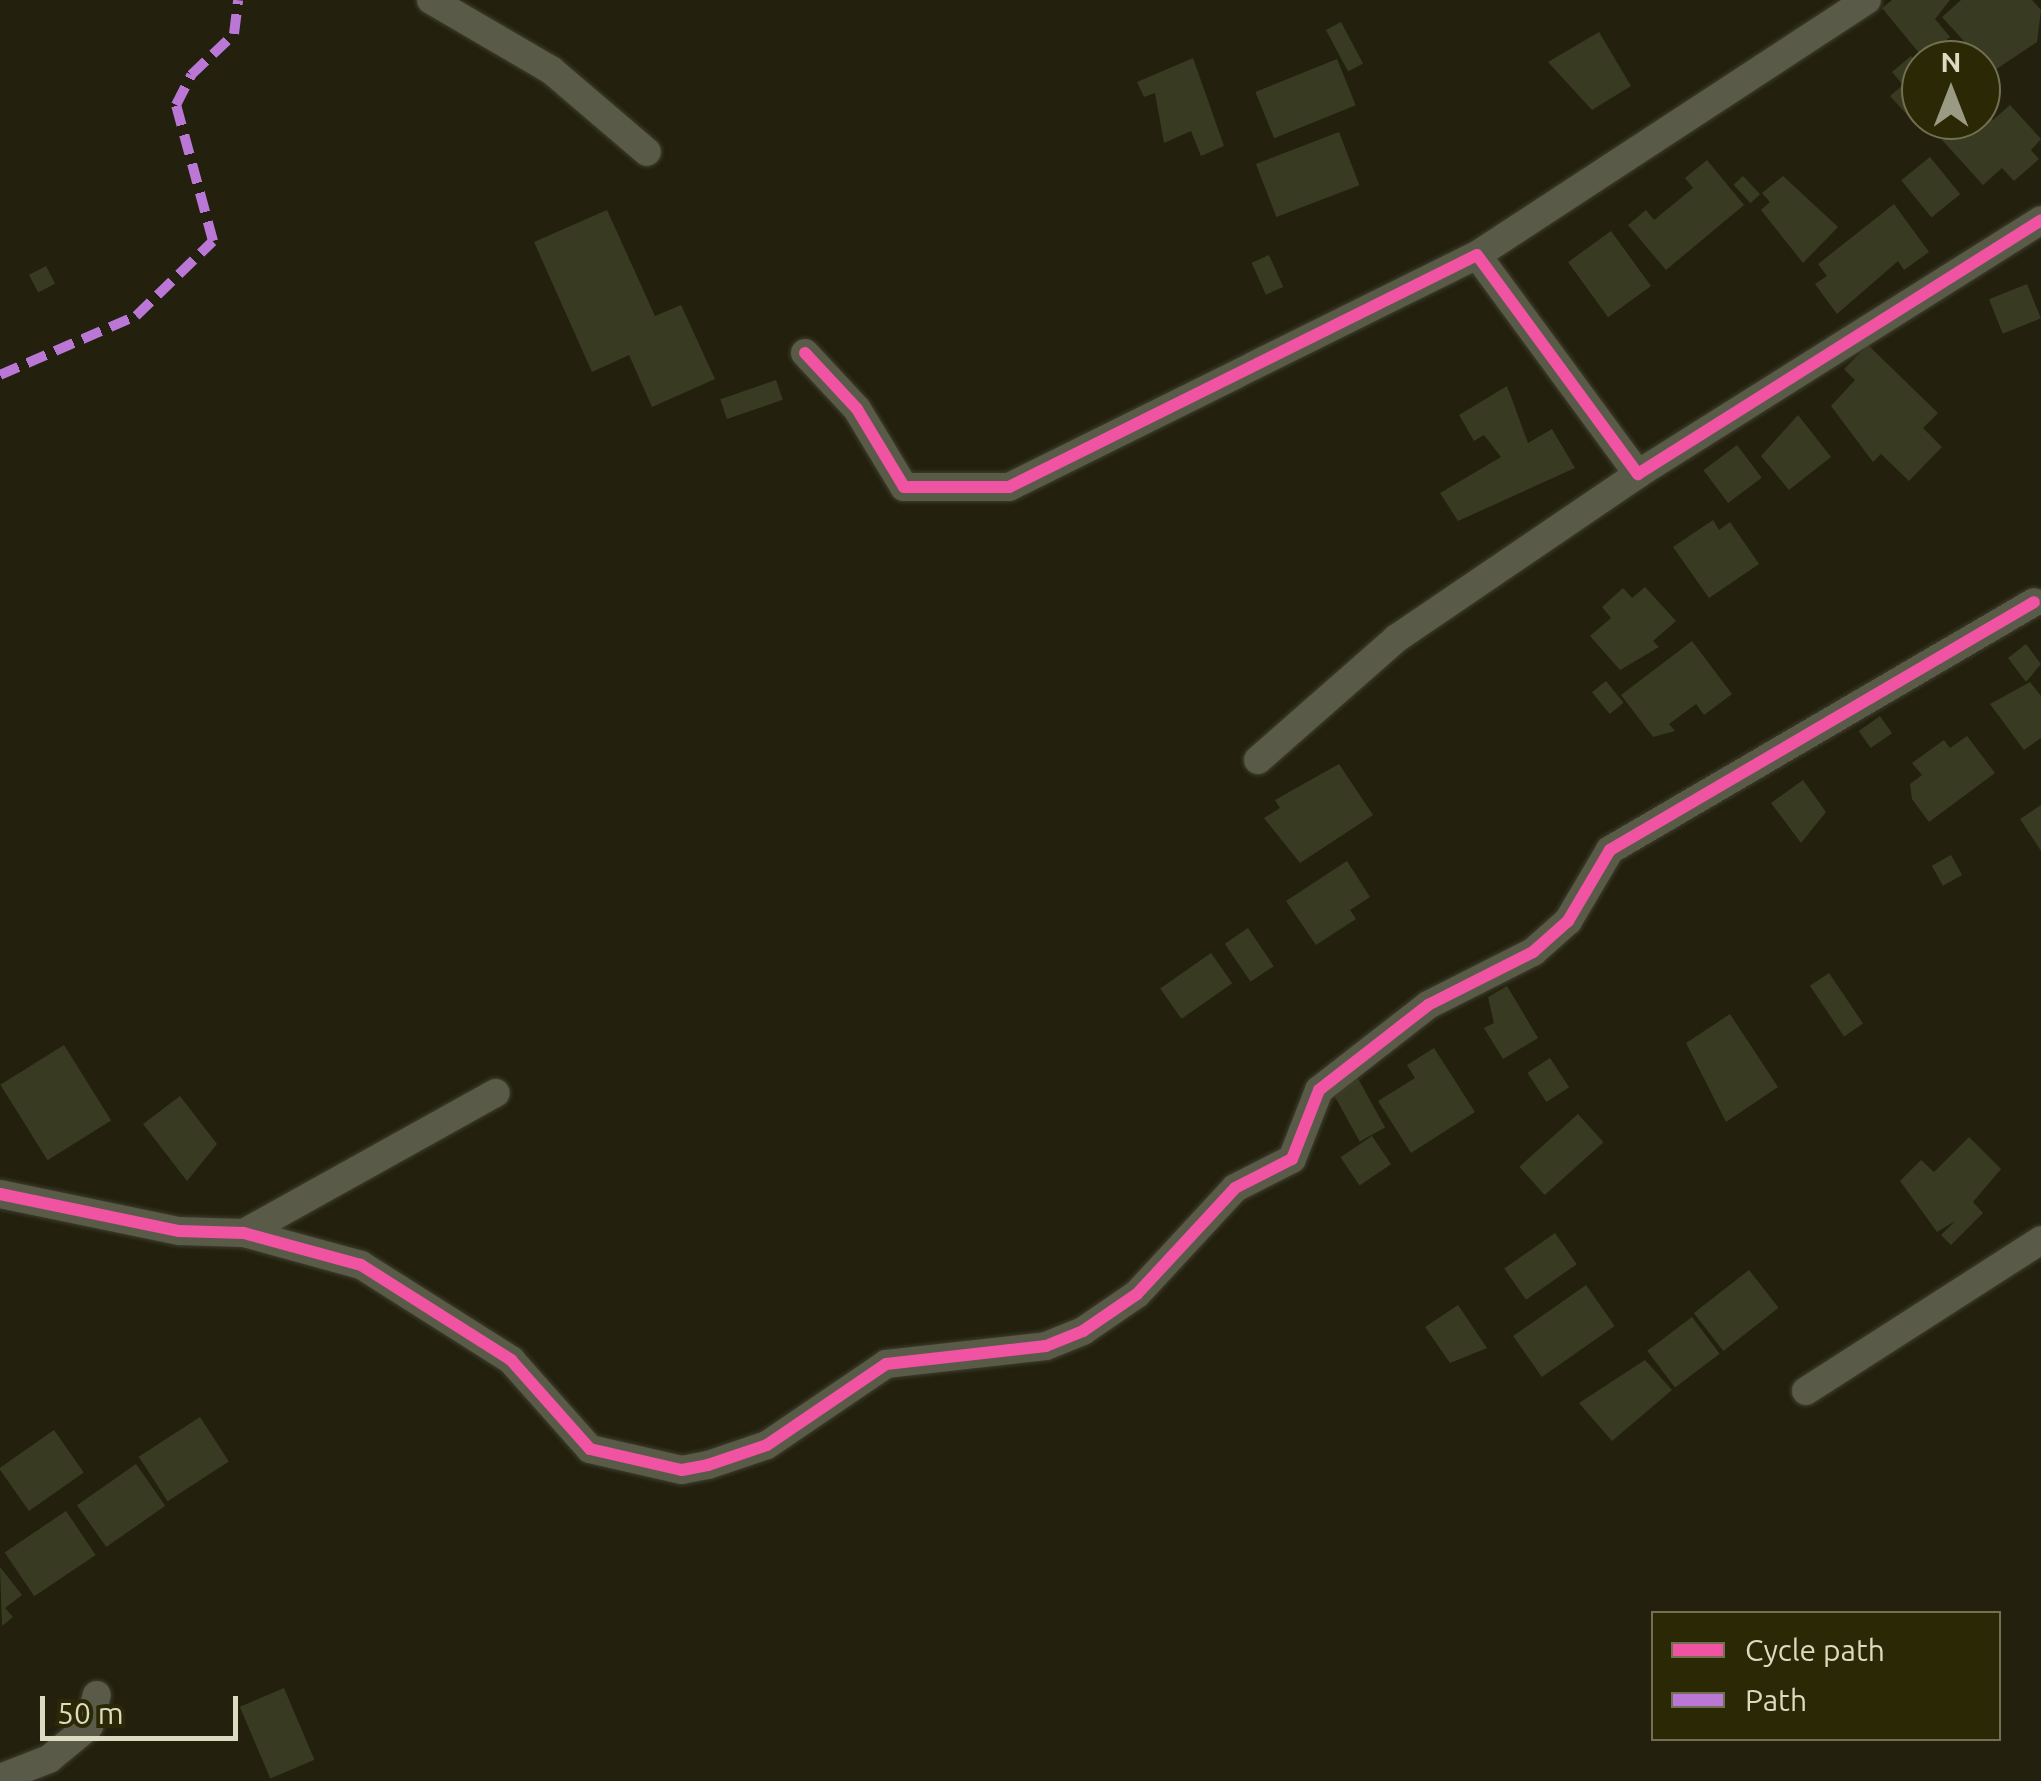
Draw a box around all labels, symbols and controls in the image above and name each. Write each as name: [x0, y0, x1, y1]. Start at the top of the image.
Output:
north arrow: [1901, 40, 2001, 140]
text: N: [1941, 46, 1961, 77]
legend: [1651, 1611, 2001, 1741]
text: Cycle path: [1745, 1633, 1885, 1667]
scale bar: [45, 1676, 242, 1738]
text: Path: [1745, 1683, 1807, 1717]
text: 50 m: [57, 1696, 124, 1730]

